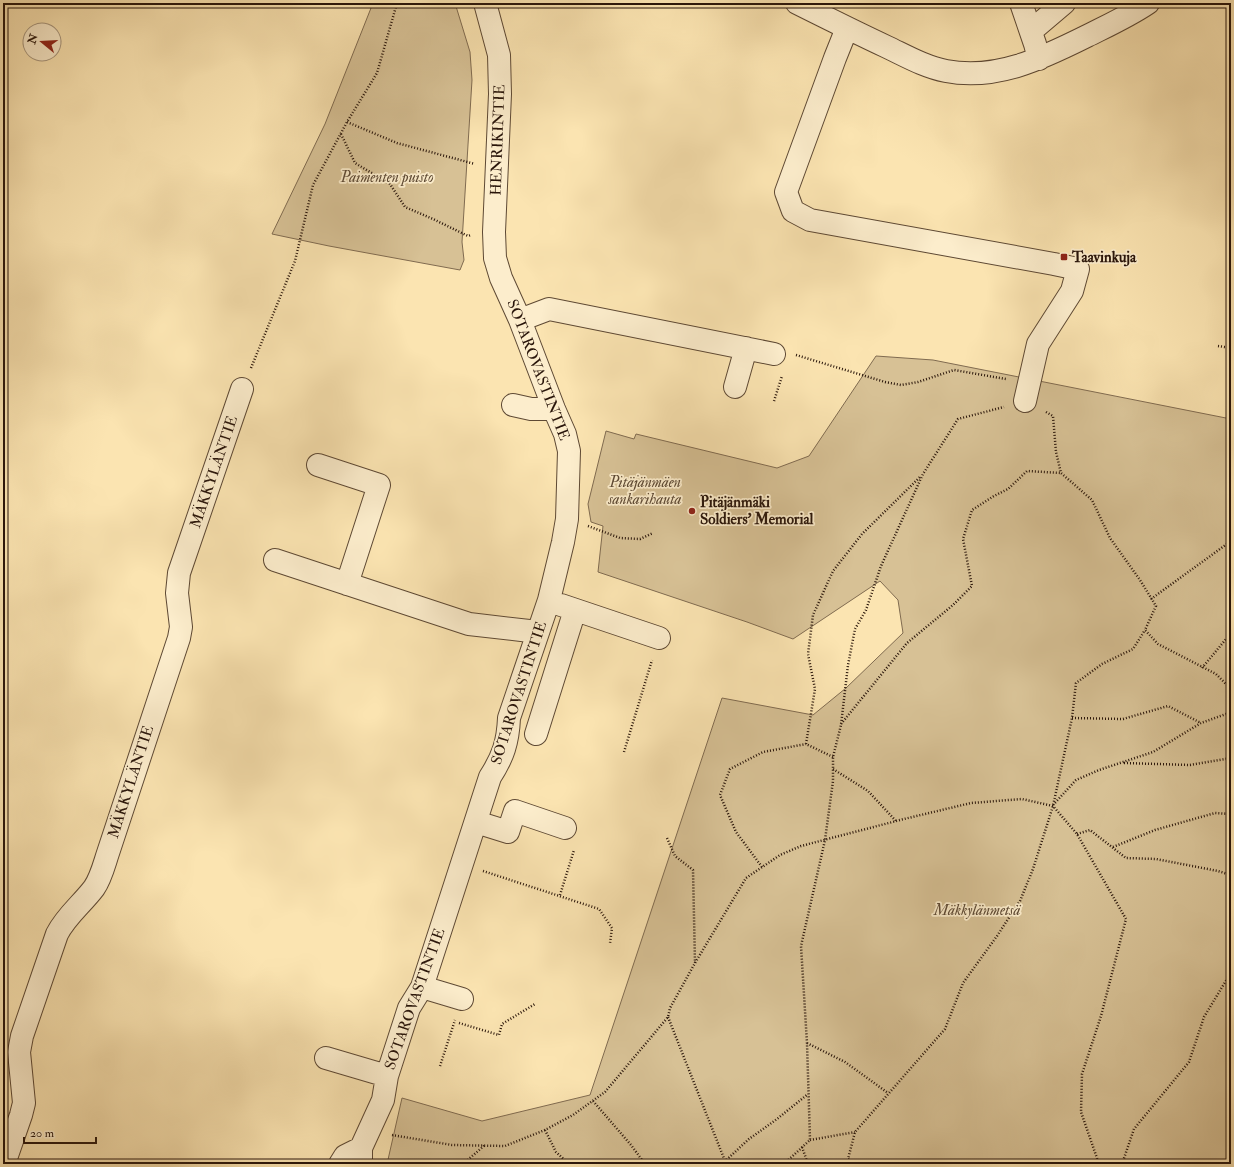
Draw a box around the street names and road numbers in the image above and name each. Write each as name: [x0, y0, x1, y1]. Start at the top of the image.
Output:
street label: HENRIKINTIE: [487, 84, 509, 196]
street label: SOTAROVASTINTIE: [502, 297, 574, 443]
street label: MÄKKYLÄNTIE: [185, 413, 242, 531]
street label: SOTAROVASTINTIE: [487, 619, 551, 767]
street label: MÄKKYLÄNTIE: [103, 723, 158, 841]
street label: SOTAROVASTINTIE: [381, 925, 450, 1072]

